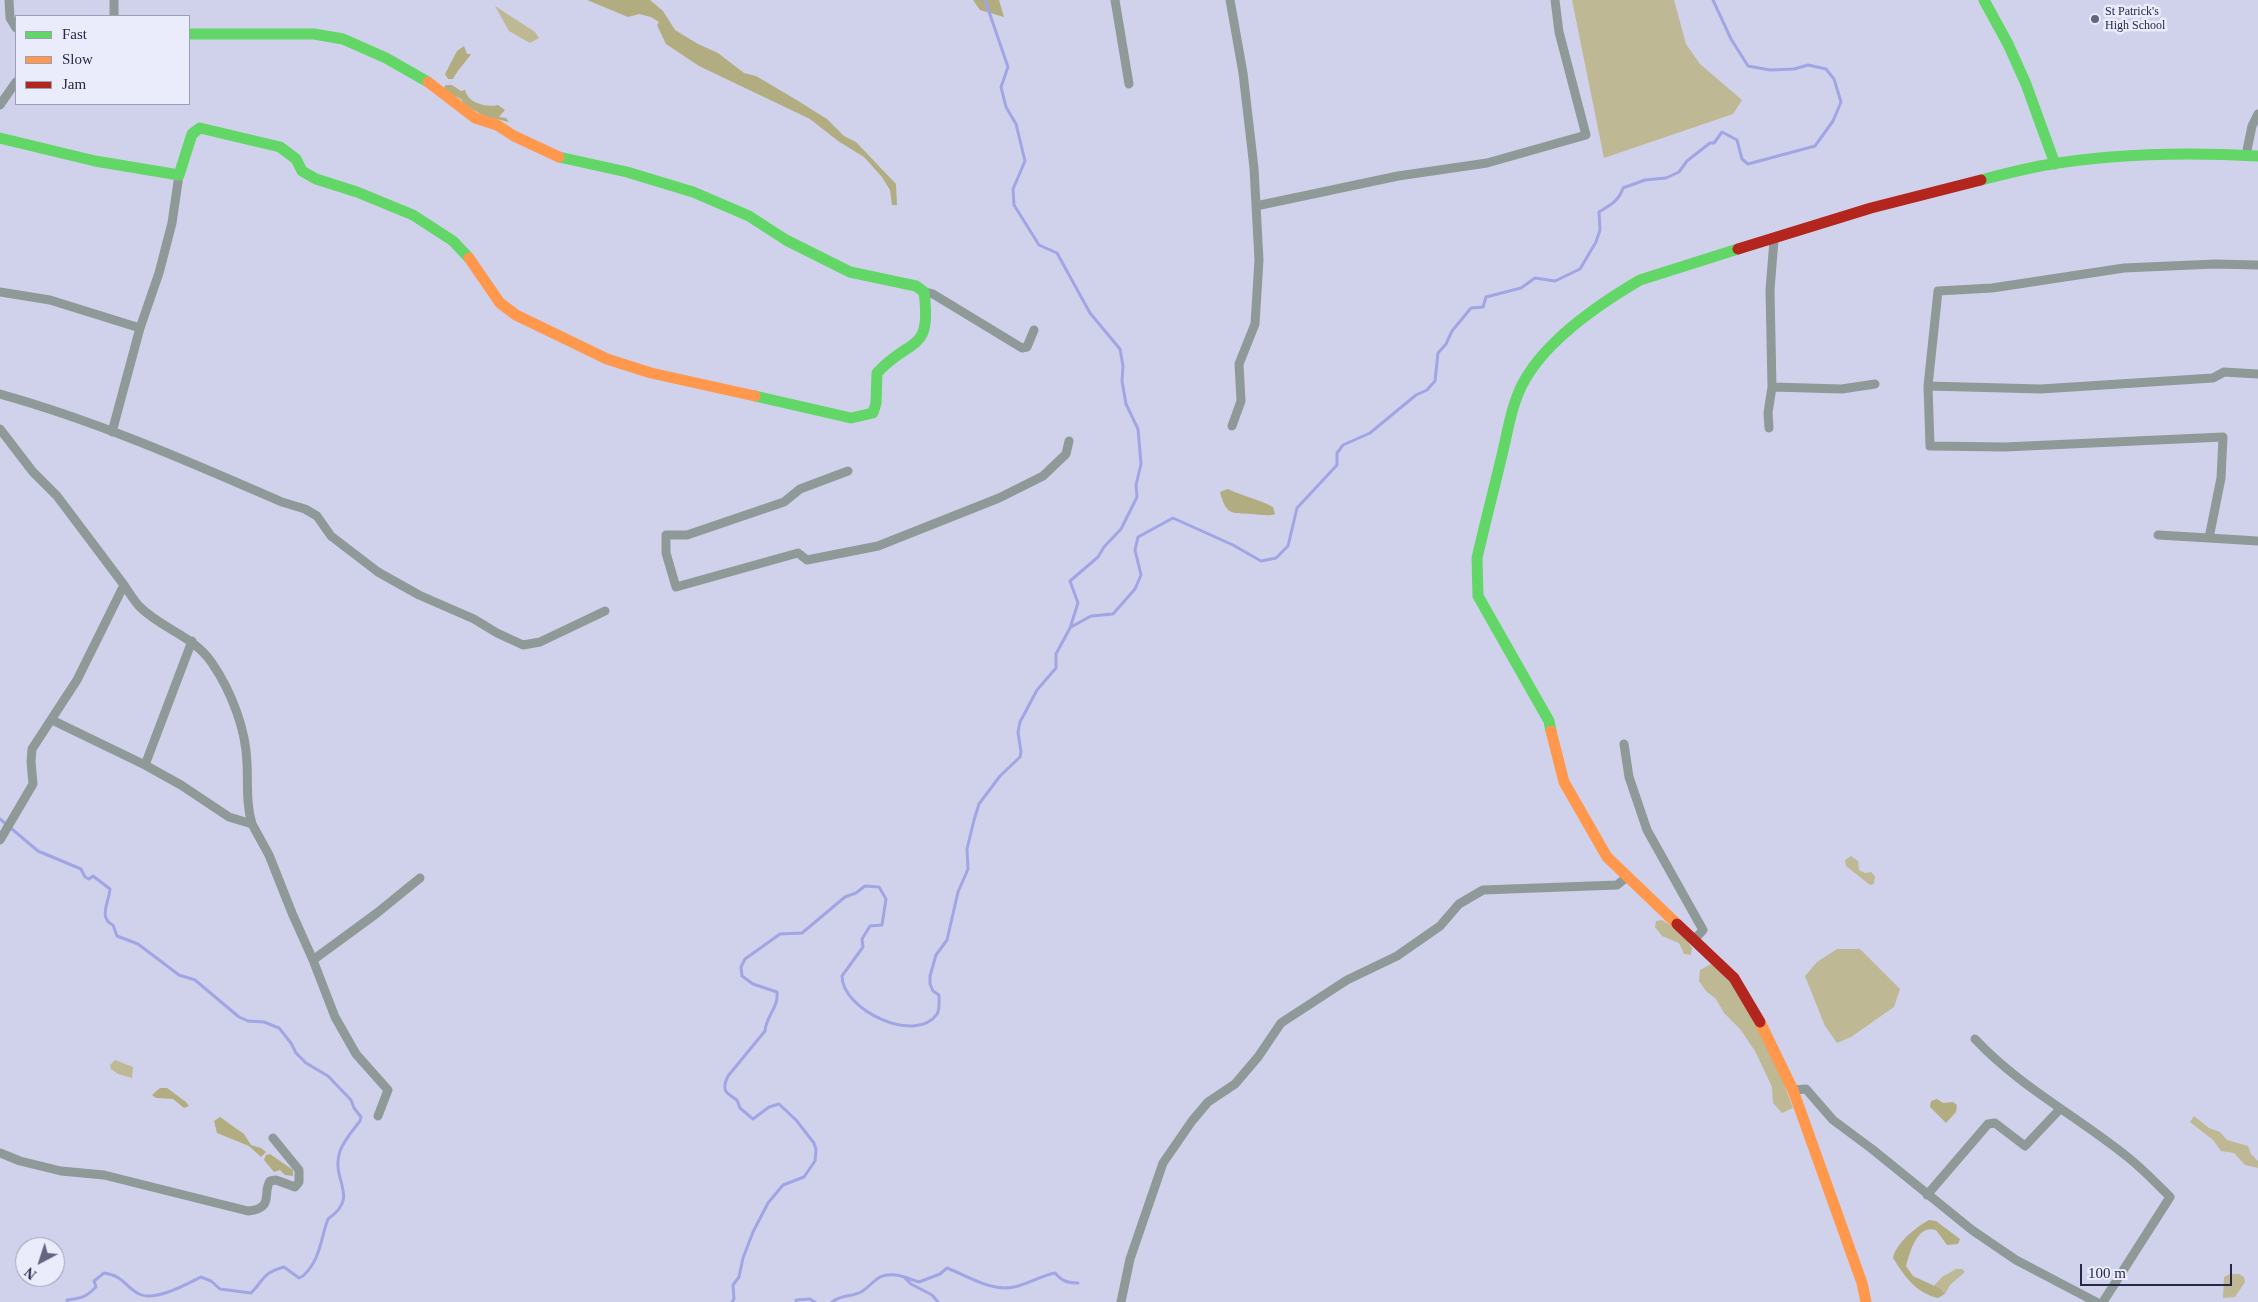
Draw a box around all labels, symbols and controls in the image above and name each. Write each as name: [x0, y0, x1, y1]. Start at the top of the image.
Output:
place label: St Patrick's High School: [2105, 5, 2165, 33]
marker: St Patrick's High School: [2089, 13, 2101, 25]
legend: [15, 15, 190, 105]
text: Fast: [62, 26, 87, 42]
text: Slow: [62, 51, 93, 67]
text: Jam: [62, 76, 86, 92]
north arrow: [15, 1237, 65, 1287]
scale bar: [2083, 1254, 2236, 1286]
text: N: [22, 1264, 39, 1282]
text: 100 m: [2088, 1265, 2126, 1281]

